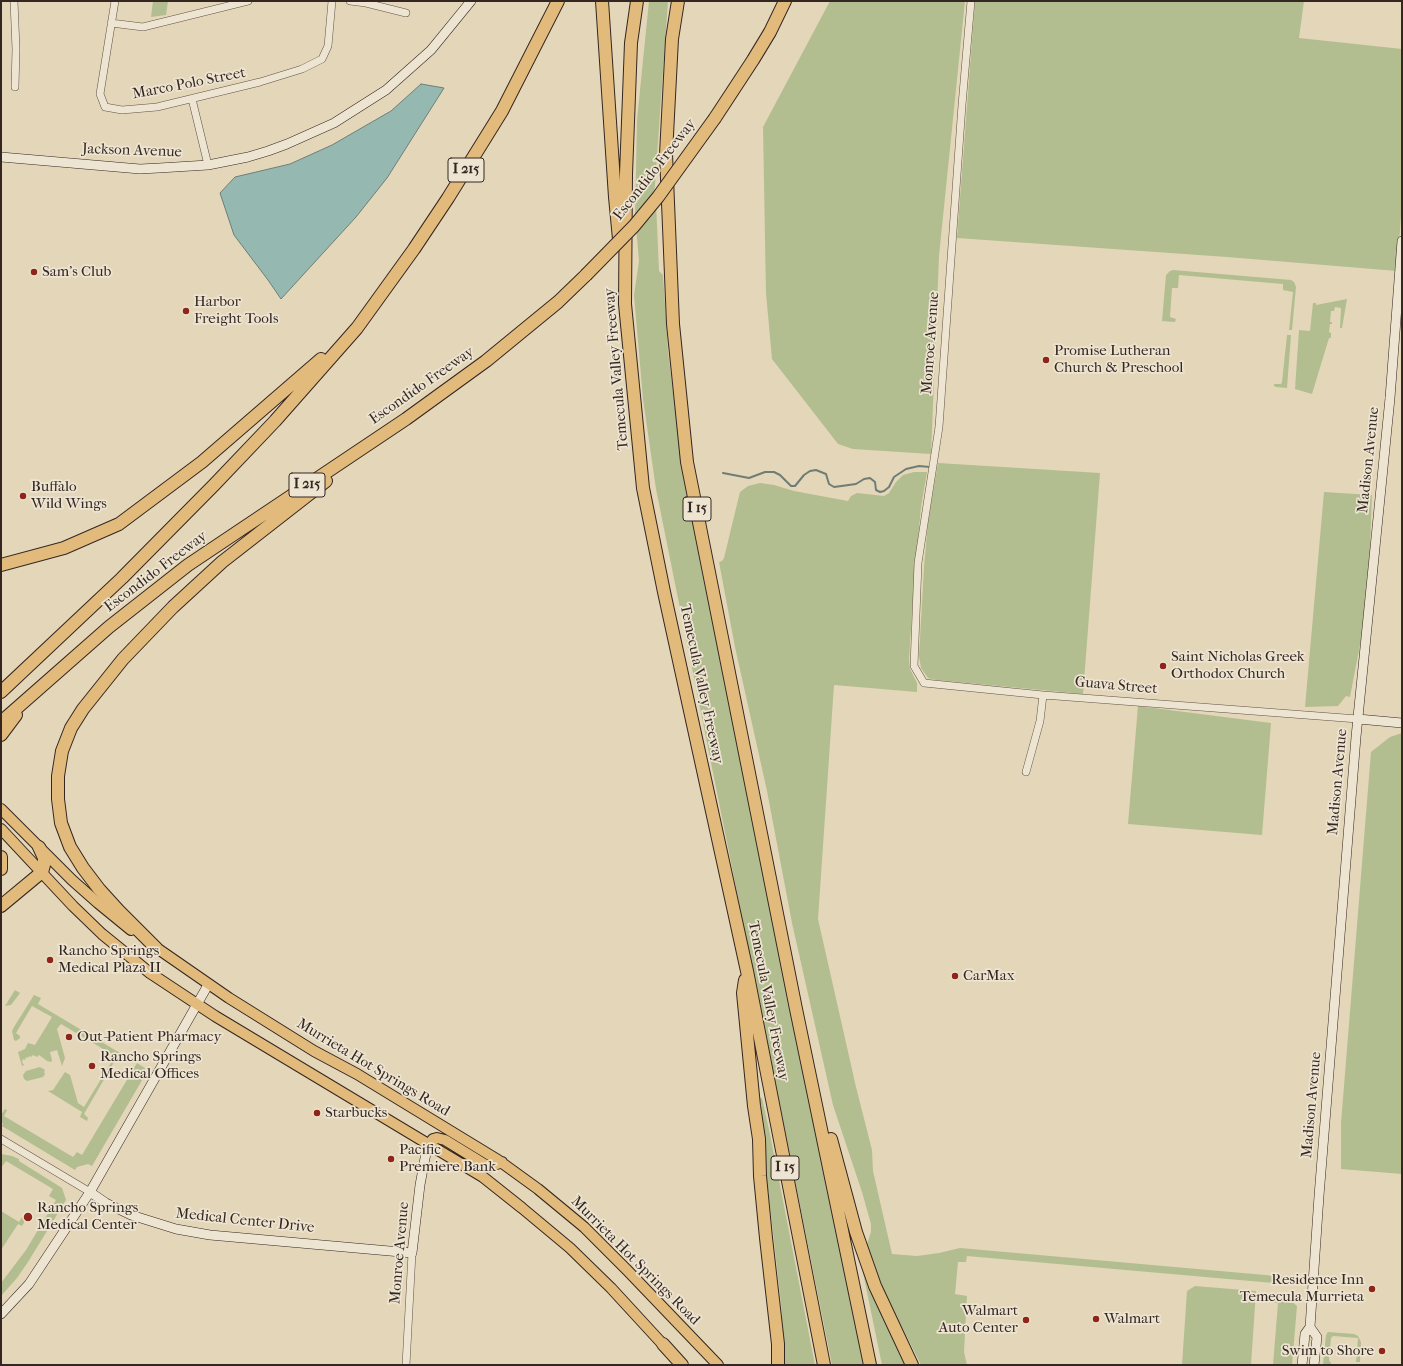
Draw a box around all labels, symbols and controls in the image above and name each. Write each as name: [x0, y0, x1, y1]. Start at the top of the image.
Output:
street label: Marco Polo Street: [131, 64, 247, 104]
street label: Escondido Freeway: [610, 116, 700, 224]
street label: Jackson Avenue: [82, 140, 182, 162]
road number: I 215: [448, 158, 484, 182]
place label: Sam's Club: [42, 263, 111, 281]
marker: Sam's Club: [29, 267, 39, 277]
street label: Temecula Valley Freeway: [601, 287, 633, 451]
street label: Monroe Avenue: [918, 291, 944, 395]
place label: Harbor Freight Tools: [194, 293, 278, 328]
marker: Harbor Freight Tools: [181, 306, 191, 316]
place label: Promise Lutheran Church & Preschool: [1054, 342, 1183, 377]
street label: Escondido Freeway: [366, 343, 478, 429]
marker: Promise Lutheran Church & Preschool: [1041, 355, 1051, 365]
street label: Madison Avenue: [1354, 406, 1384, 514]
road number: I 215: [289, 473, 325, 497]
place label: Buffalo Wild Wings: [31, 478, 107, 513]
marker: Buffalo Wild Wings: [18, 491, 28, 501]
road number: I 15: [683, 497, 711, 521]
street label: Escondido Freeway: [101, 528, 211, 616]
street label: Temecula Valley Freeway: [675, 603, 727, 765]
place label: Saint Nicholas Greek Orthodox Church: [1171, 648, 1304, 683]
marker: Saint Nicholas Greek Orthodox Church: [1158, 661, 1168, 671]
street label: Guava Street: [1074, 673, 1158, 699]
street label: Madison Avenue: [1324, 728, 1352, 836]
street label: Temecula Valley Freeway: [744, 919, 792, 1083]
place label: Rancho Springs Medical Plaza II: [58, 942, 161, 977]
marker: Rancho Springs Medical Plaza II: [45, 955, 55, 965]
place label: CarMax: [963, 967, 1015, 985]
marker: CarMax: [950, 971, 960, 981]
street label: Murrieta Hot Springs Road: [293, 1015, 453, 1121]
place label: Out-Patient Pharmacy: [77, 1028, 221, 1046]
marker: Out-Patient Pharmacy: [64, 1032, 74, 1042]
place label: Rancho Springs Medical Offices: [100, 1048, 201, 1083]
street label: Madison Avenue: [1298, 1051, 1326, 1159]
marker: Rancho Springs Medical Offices: [87, 1061, 97, 1071]
place label: Starbucks: [325, 1104, 387, 1122]
marker: Starbucks: [312, 1108, 322, 1118]
place label: Pacific Premiere Bank: [399, 1141, 496, 1176]
marker: Pacific Premiere Bank: [386, 1154, 396, 1164]
road number: I 15: [771, 1156, 799, 1180]
street label: Murrieta Hot Springs Road: [567, 1193, 703, 1329]
place label: Rancho Springs Medical Center: [37, 1199, 138, 1234]
street label: Monroe Avenue: [387, 1201, 413, 1305]
street label: Medical Center Drive: [175, 1205, 315, 1237]
marker: Rancho Springs Medical Center: [22, 1211, 34, 1223]
place label: Residence Inn Temecula Murrieta: [1240, 1271, 1364, 1306]
marker: Residence Inn Temecula Murrieta: [1367, 1284, 1377, 1294]
place label: Walmart Auto Center: [939, 1302, 1018, 1337]
place label: Walmart: [1104, 1310, 1160, 1328]
marker: Walmart: [1091, 1314, 1101, 1324]
marker: Walmart Auto Center: [1021, 1315, 1031, 1325]
place label: Swim to Shore: [1282, 1342, 1374, 1360]
marker: Swim to Shore: [1377, 1346, 1387, 1356]

